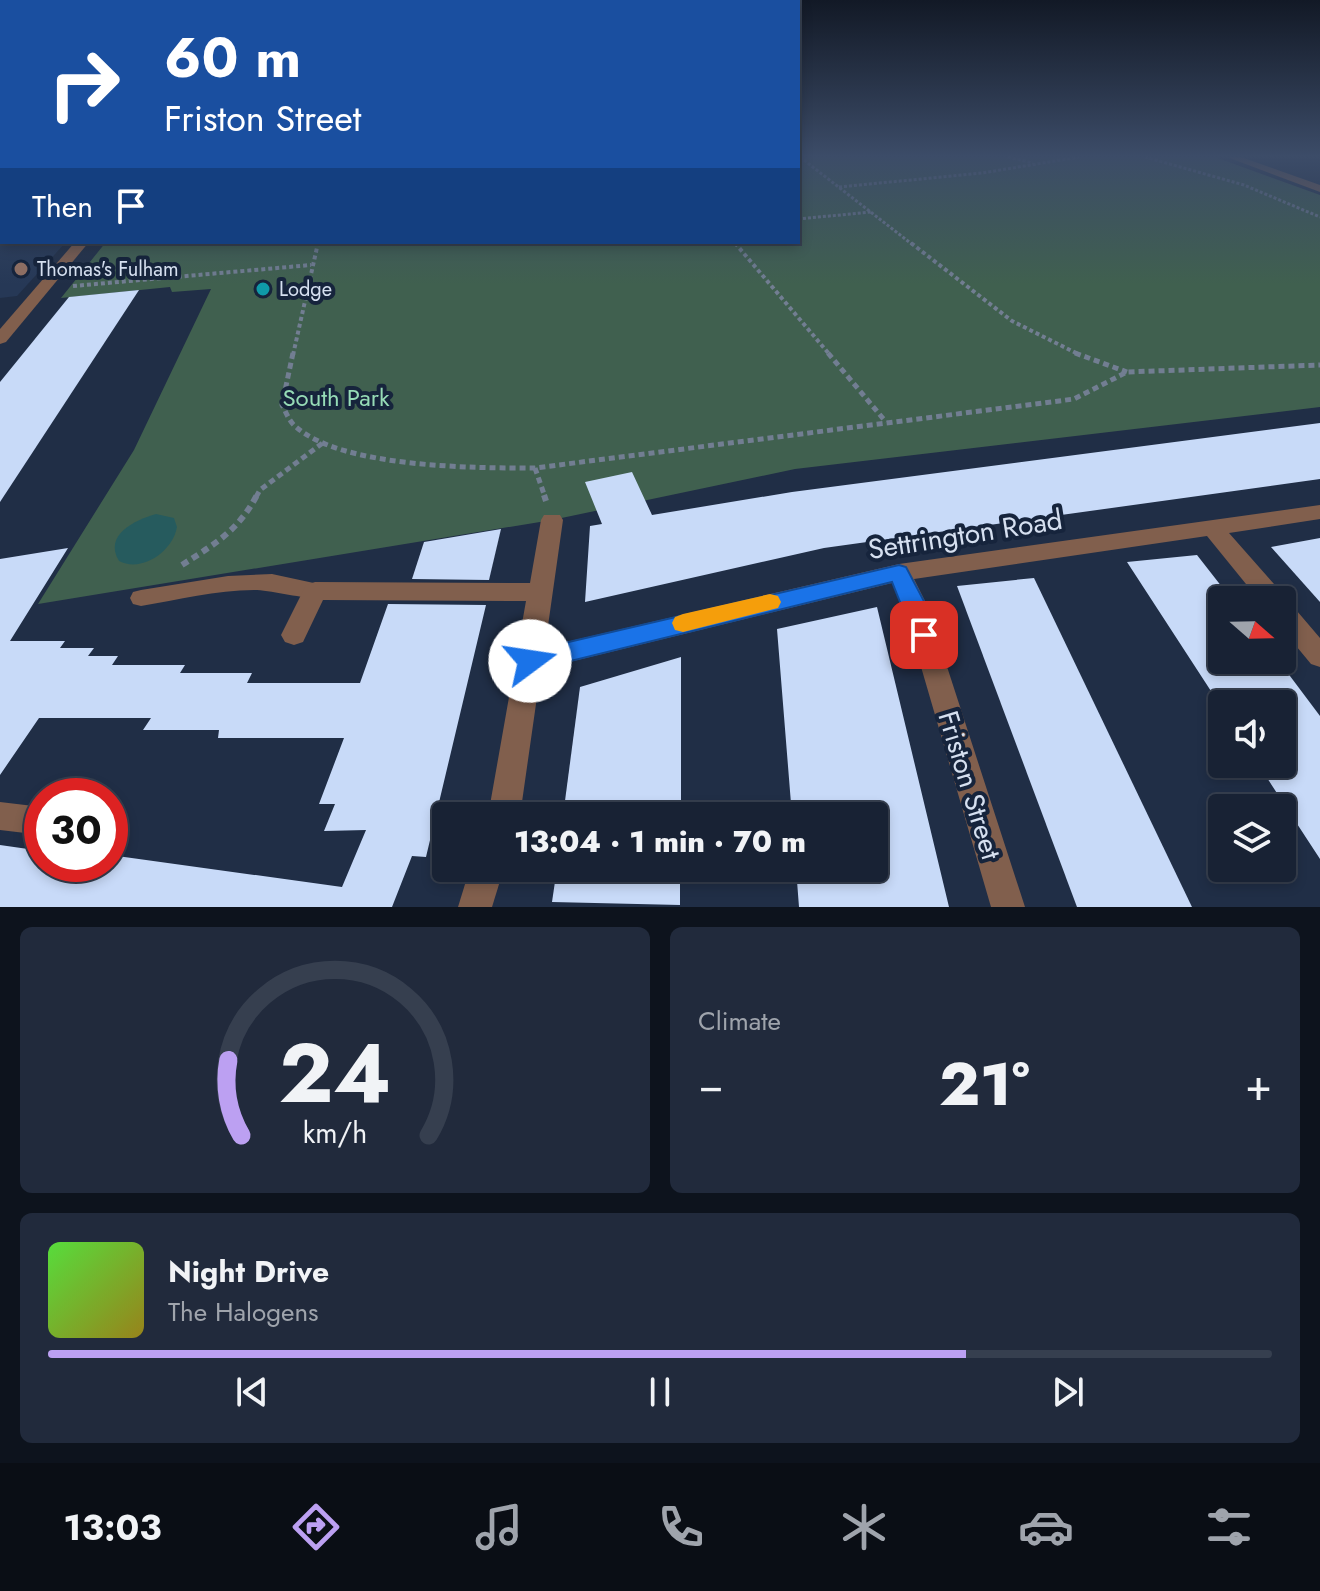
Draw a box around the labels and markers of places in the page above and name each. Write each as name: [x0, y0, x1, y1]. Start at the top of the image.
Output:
place label: Thomas's Fulham: [37, 255, 179, 284]
marker: Thomas's Fulham: [12, 260, 30, 278]
place label: Lodge: [279, 275, 332, 304]
marker: Lodge: [254, 280, 272, 298]
pin: [890, 601, 958, 669]

